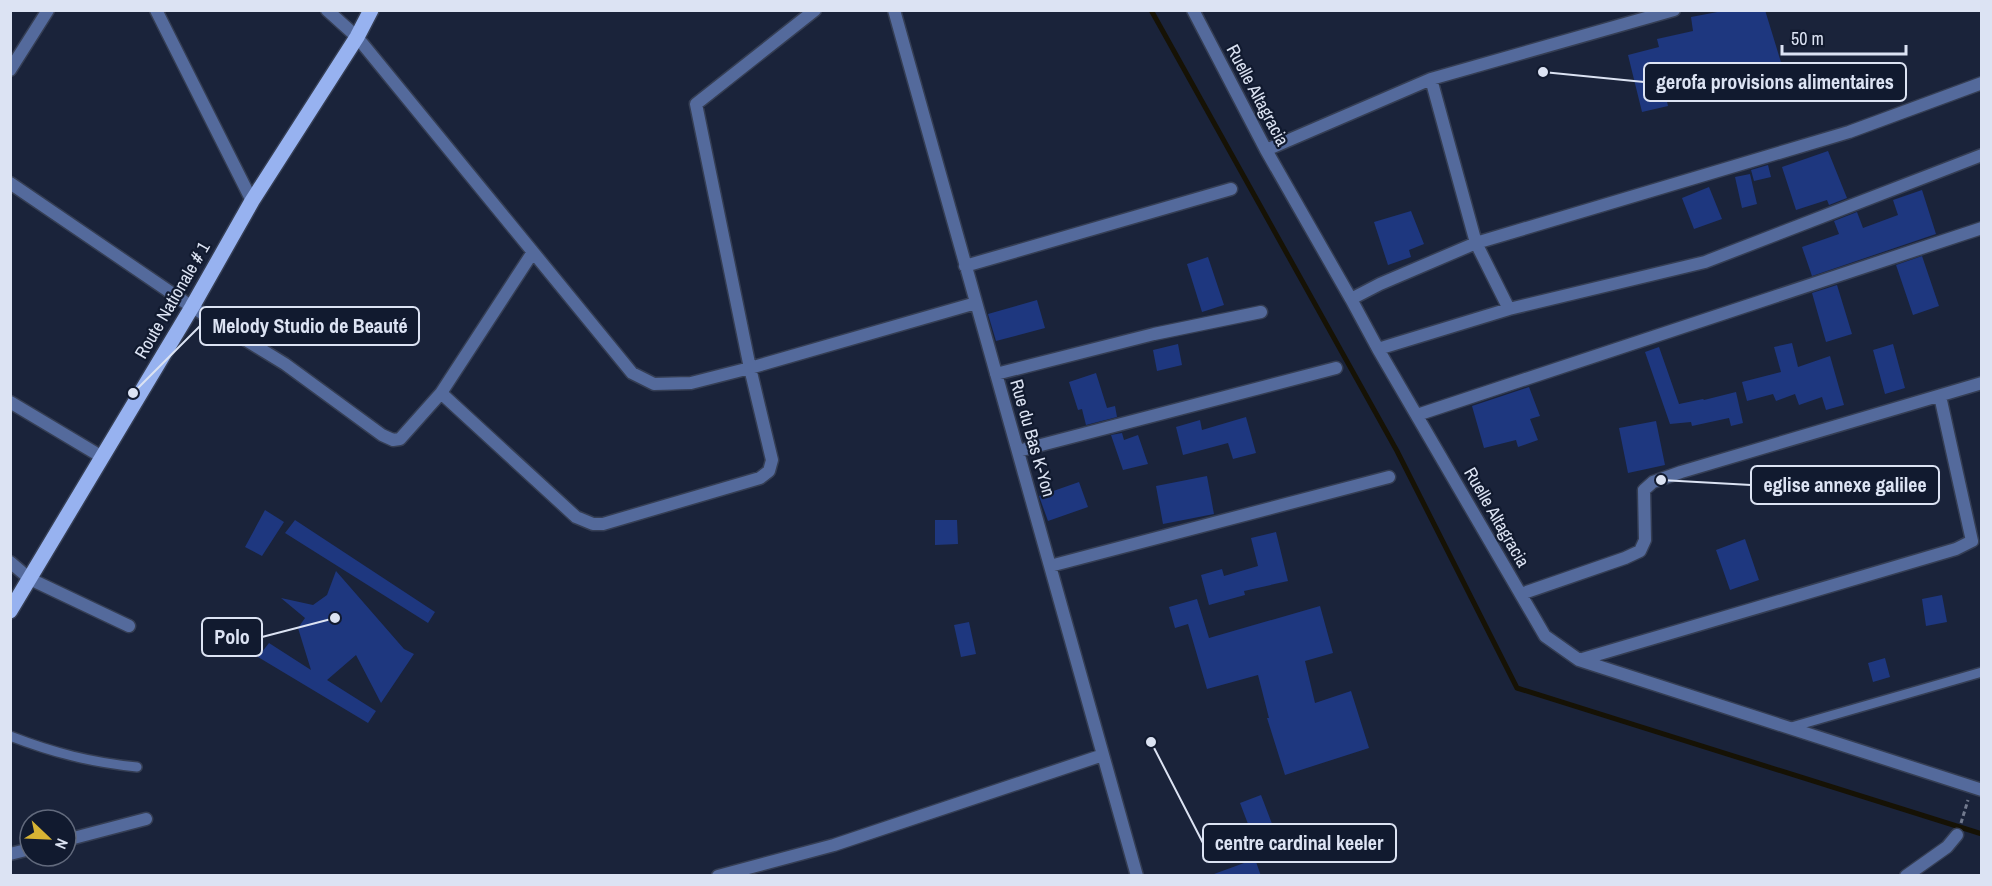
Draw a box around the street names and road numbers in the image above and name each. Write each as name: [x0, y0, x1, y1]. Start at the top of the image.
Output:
street label: Ruelle Altagracia: [1221, 40, 1295, 150]
street label: Route Nationale # 1: [128, 236, 216, 363]
street label: Rue du Bas K-Yon: [1004, 376, 1062, 500]
street label: Ruelle Altagracia: [1458, 462, 1536, 572]

